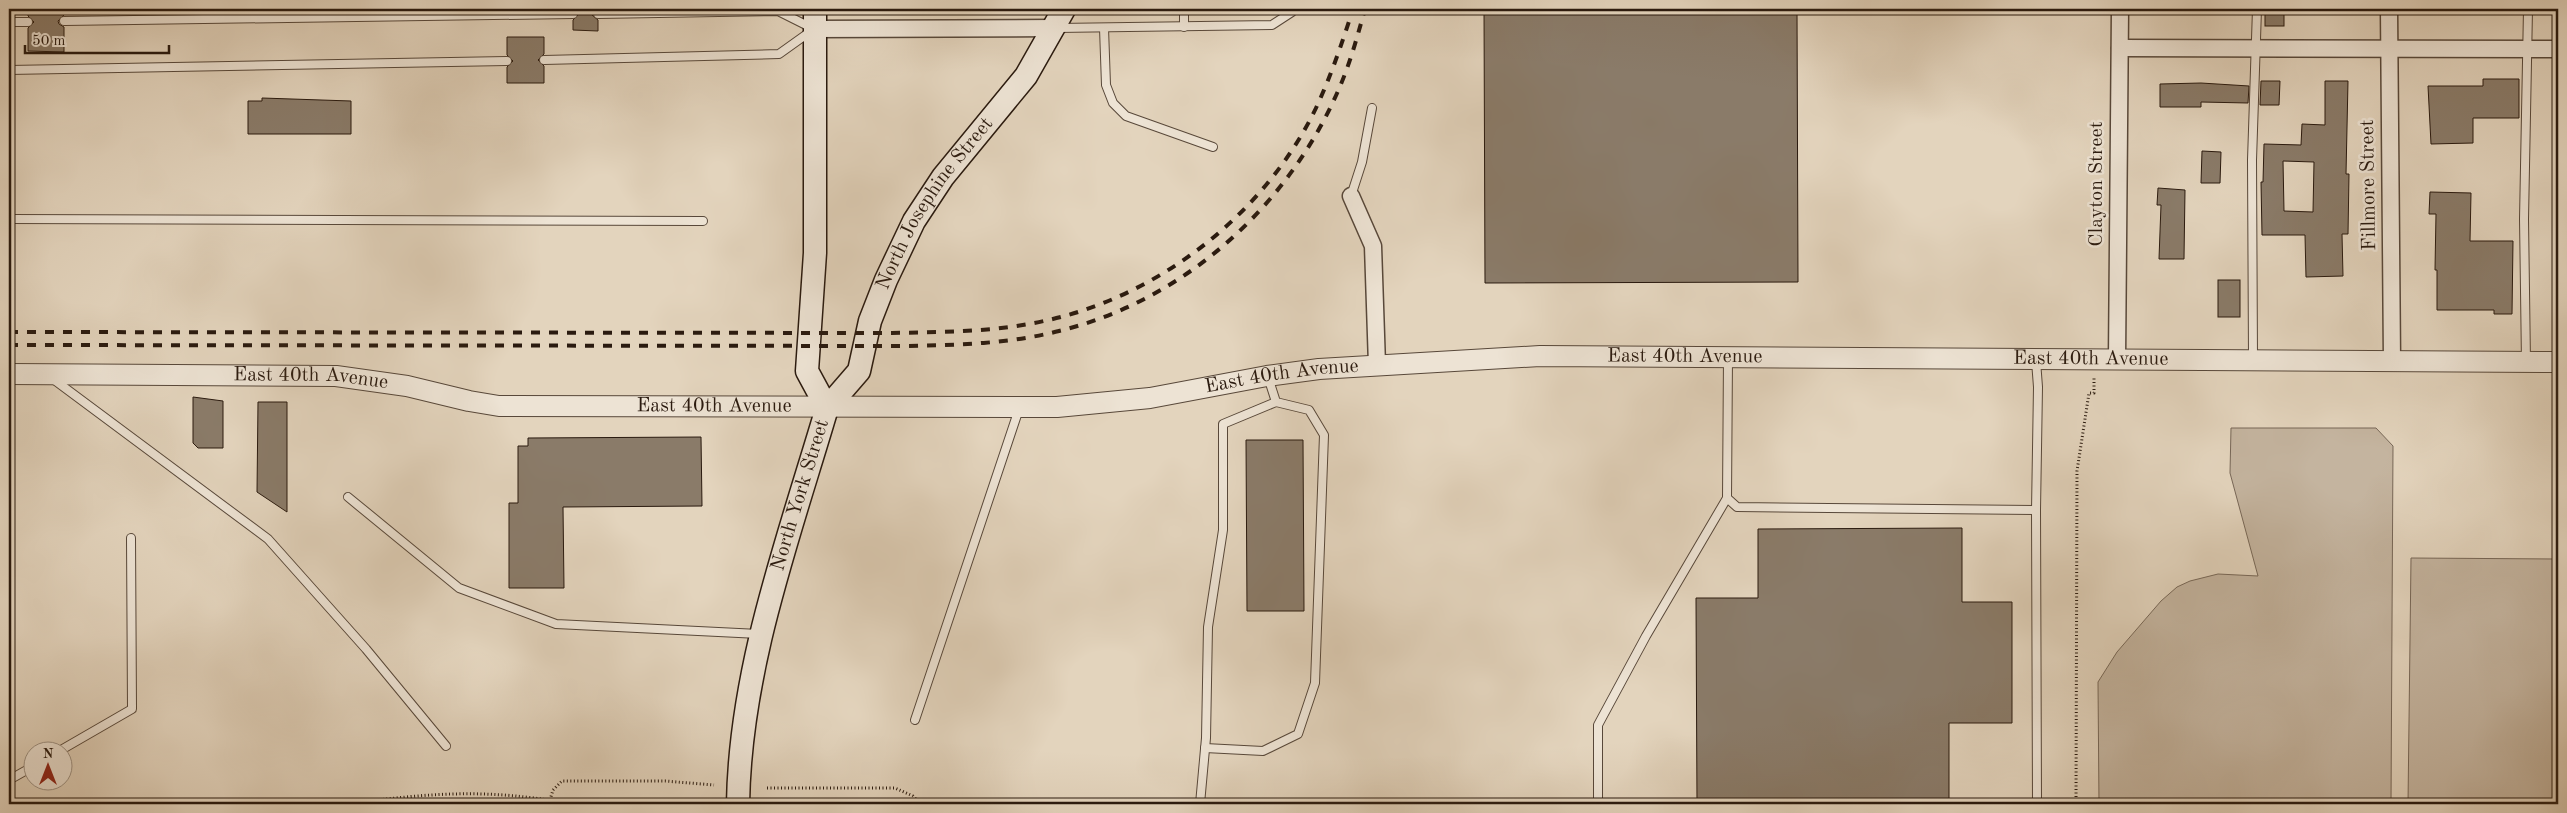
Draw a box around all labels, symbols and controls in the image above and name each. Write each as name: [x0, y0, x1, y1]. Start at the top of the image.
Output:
scale bar: [25, 22, 169, 54]
text: 50 m: [32, 34, 66, 49]
street label: North Josephine Street: [873, 114, 997, 293]
street label: Fillmore Street: [2358, 119, 2380, 251]
street label: Clayton Street: [2087, 121, 2107, 247]
street label: East 40th Avenue: [1607, 346, 1762, 367]
street label: East 40th Avenue: [2013, 349, 2168, 370]
street label: East 40th Avenue: [1203, 357, 1359, 397]
street label: East 40th Avenue: [233, 365, 390, 393]
street label: East 40th Avenue: [636, 396, 792, 417]
street label: North York Street: [768, 417, 833, 573]
north arrow: [22, 740, 72, 790]
text: N: [43, 747, 54, 761]

